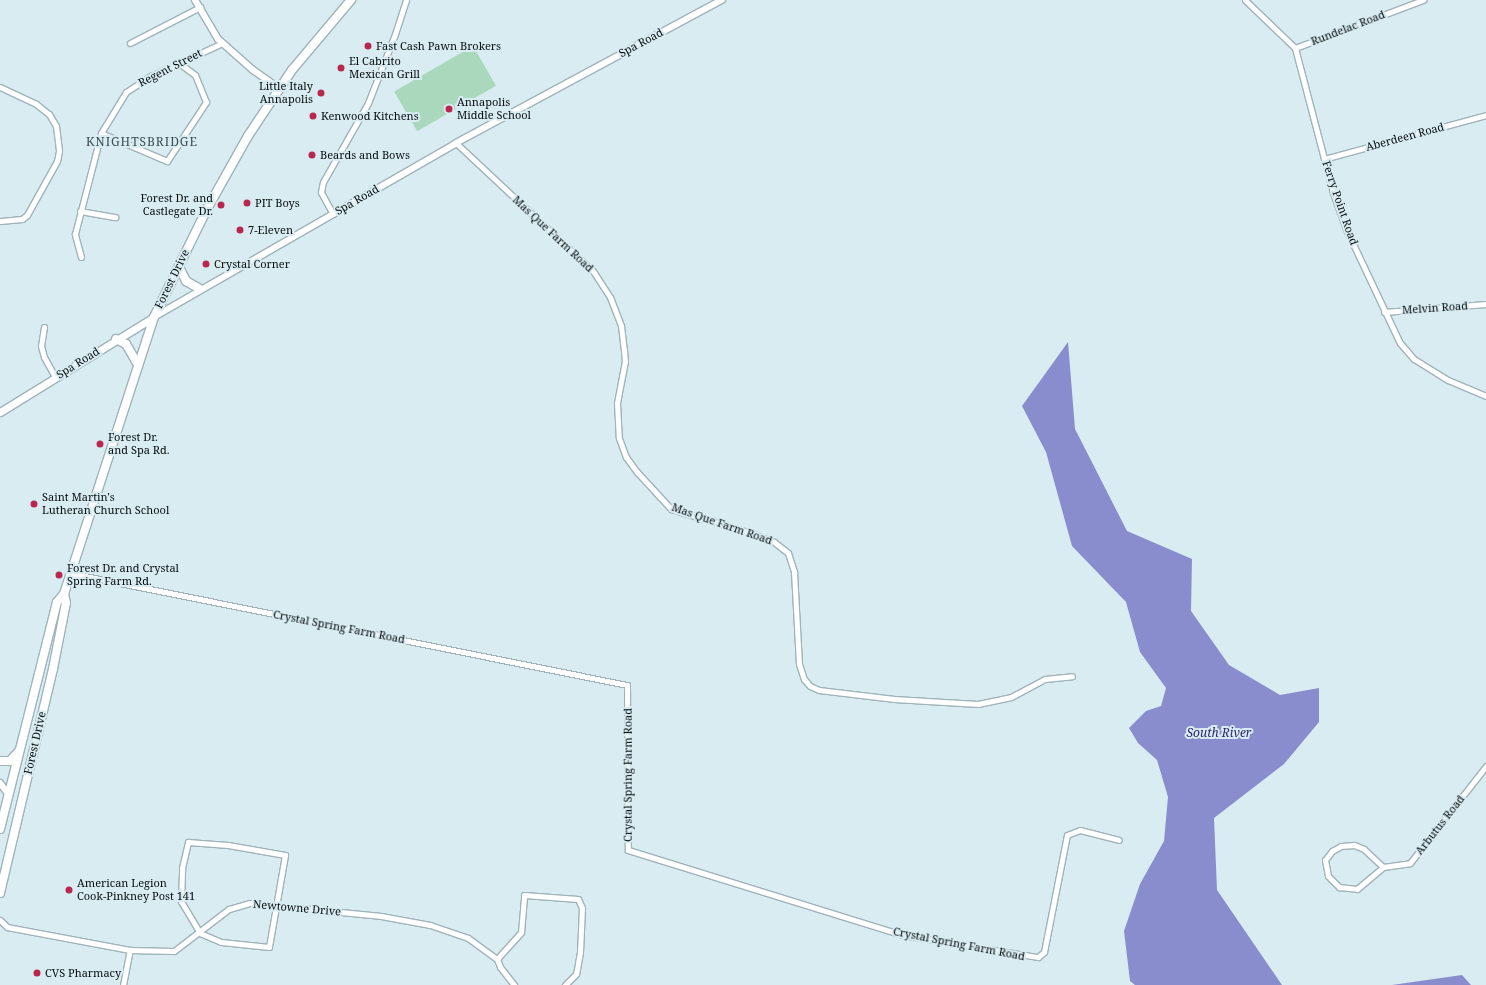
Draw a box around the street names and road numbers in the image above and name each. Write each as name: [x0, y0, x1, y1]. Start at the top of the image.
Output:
street label: Rundelac Road: [1309, 8, 1387, 48]
street label: Spa Road: [617, 26, 665, 60]
street label: Regent Street: [136, 46, 204, 90]
street label: Aberdeen Road: [1364, 120, 1446, 154]
street label: Ferry Point Road: [1319, 159, 1361, 247]
street label: Spa Road: [333, 182, 381, 218]
street label: Mas Que Farm Road: [510, 193, 596, 275]
street label: Forest Drive: [152, 247, 192, 311]
street label: Melvin Road: [1402, 299, 1468, 317]
street label: Spa Road: [54, 345, 102, 381]
street label: Mas Que Farm Road: [670, 501, 774, 547]
street label: Crystal Spring Farm Road: [272, 608, 406, 646]
street label: Crystal Spring Farm Road: [621, 708, 635, 842]
street label: Forest Drive: [21, 710, 49, 776]
street label: Arbutus Road: [1413, 793, 1467, 857]
street label: Newtowne Drive: [252, 898, 342, 918]
street label: Crystal Spring Farm Road: [892, 925, 1026, 963]

